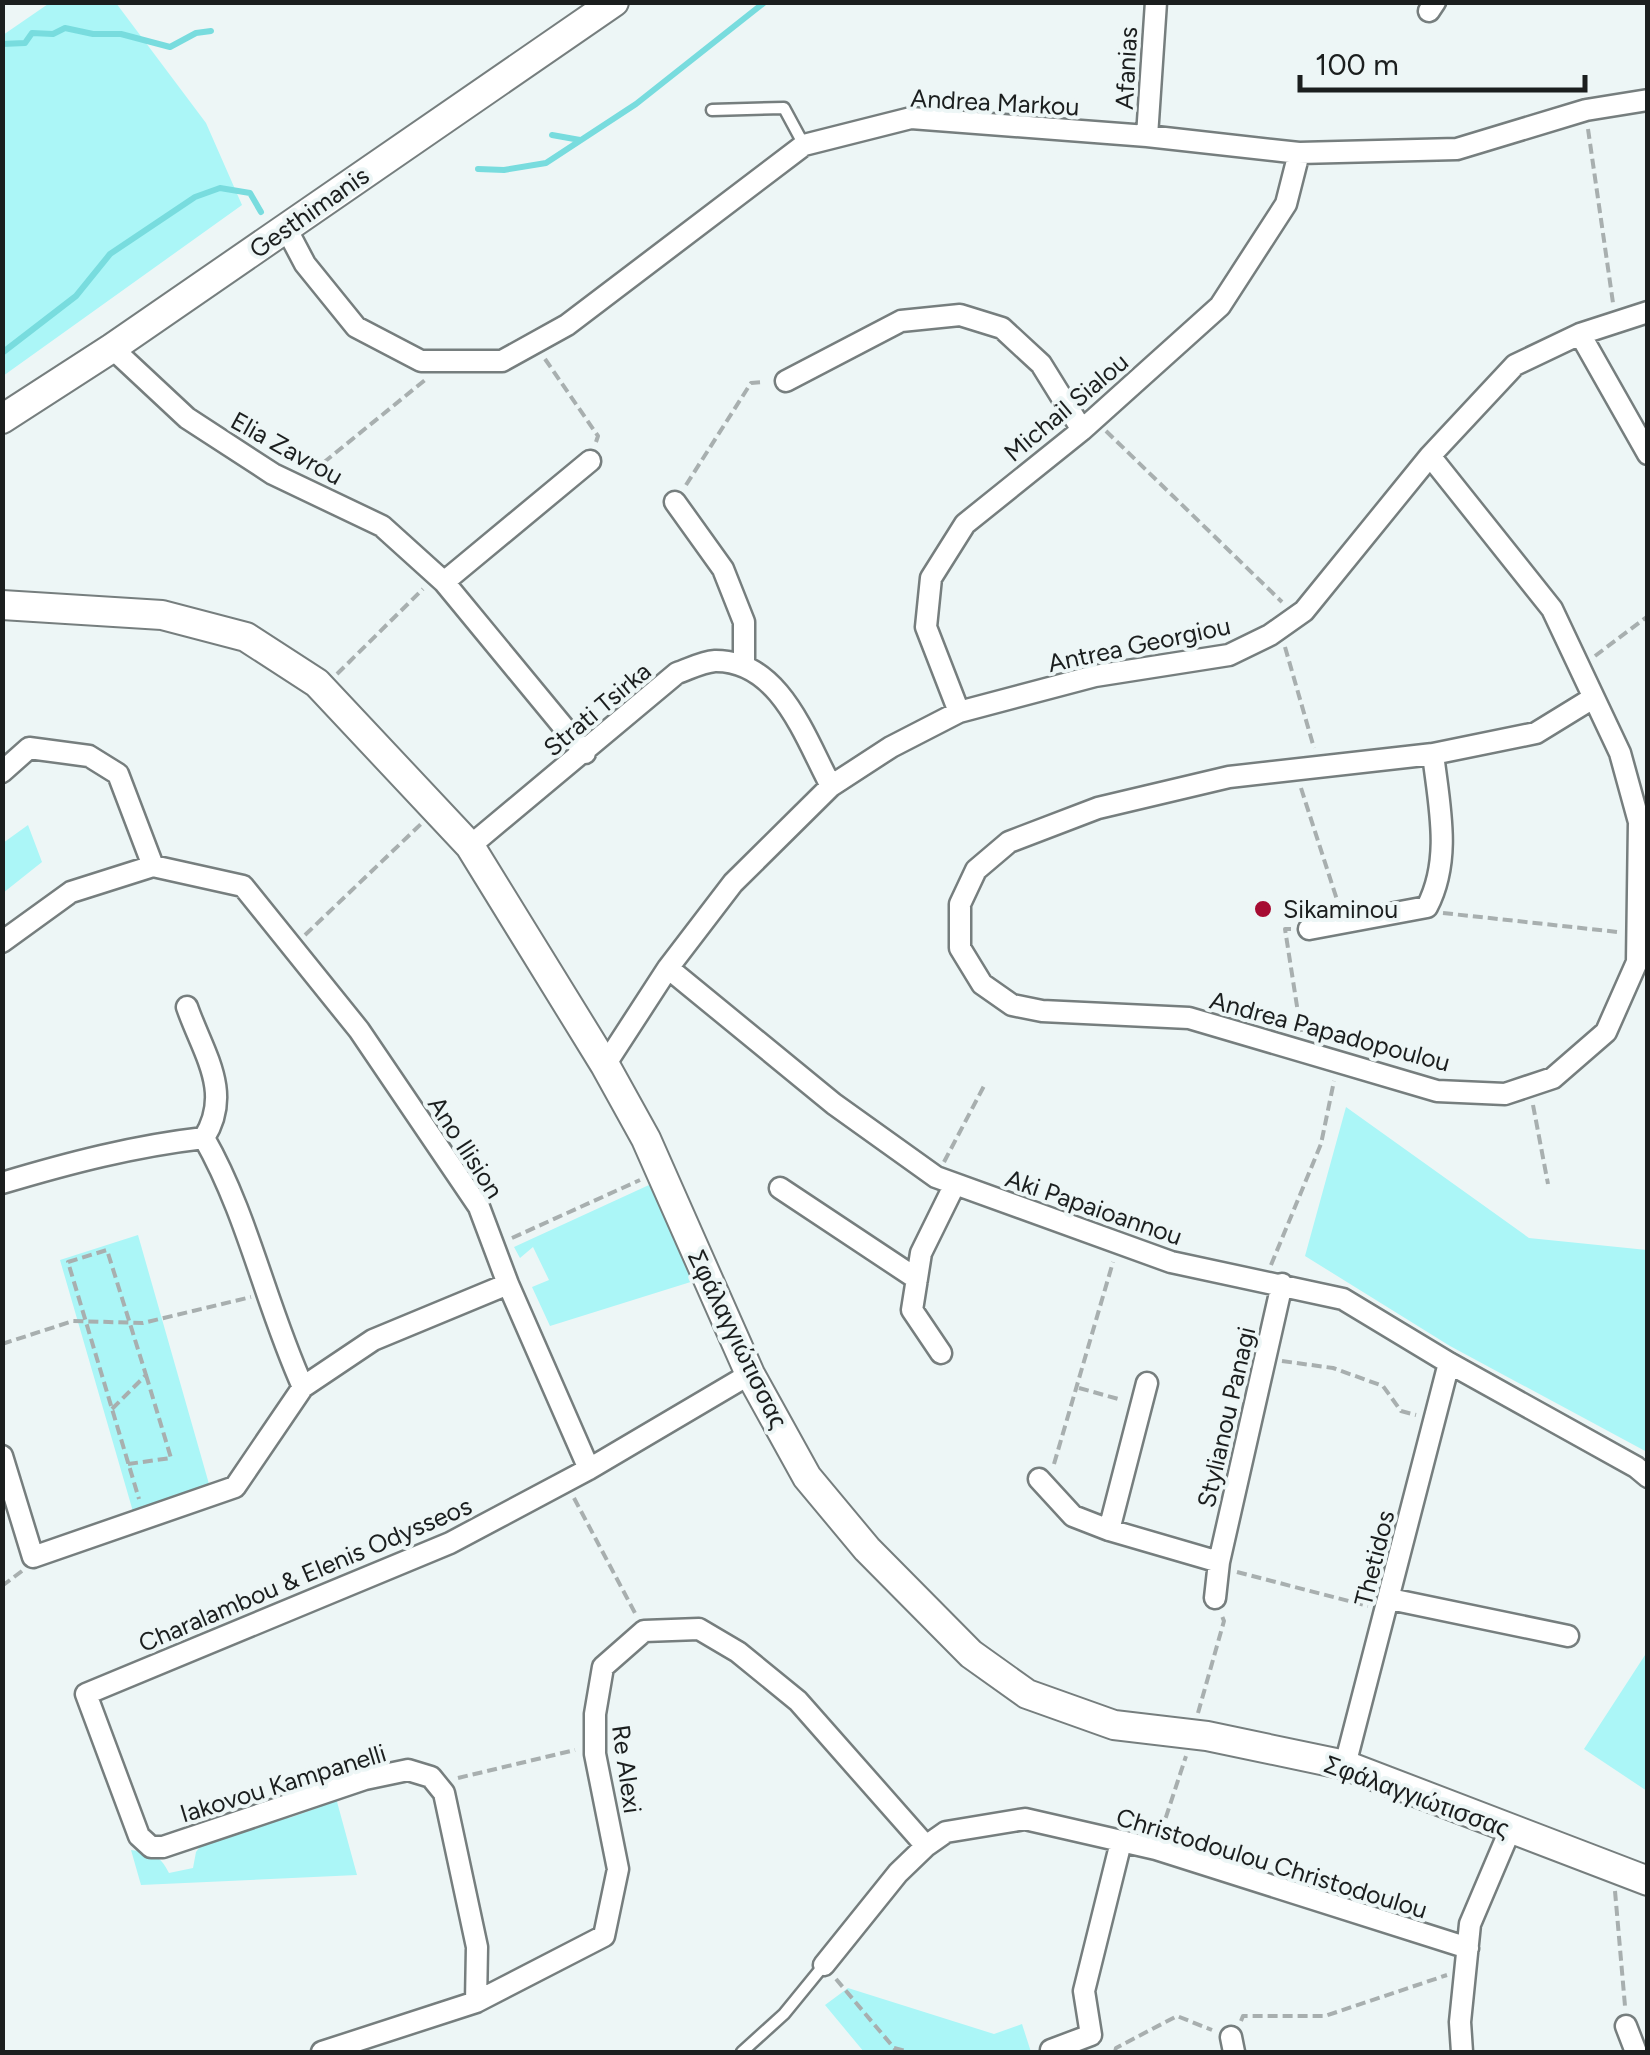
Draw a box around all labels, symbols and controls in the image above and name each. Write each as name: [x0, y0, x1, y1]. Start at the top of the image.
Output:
street label: Afanias: [1109, 26, 1143, 110]
scale bar: [1300, 30, 1585, 92]
text: 100 m: [1315, 46, 1399, 83]
street label: Andrea Markou: [910, 83, 1080, 121]
street label: Gesthimanis: [243, 160, 375, 264]
street label: Michail Sialou: [998, 346, 1134, 468]
street label: Elia Zavrou: [226, 405, 348, 491]
street label: Antrea Georgiou: [1045, 610, 1233, 678]
street label: Strati Tsirka: [537, 656, 657, 762]
place label: Sikaminou: [1283, 894, 1398, 924]
marker: Sikaminou: [1252, 898, 1274, 920]
street label: Andrea Papadopoulou: [1207, 984, 1453, 1078]
street label: Ano Ilision: [422, 1090, 510, 1204]
street label: Aki Papaioannou: [1002, 1163, 1186, 1251]
street label: Σφάλαγγιώτισσας: [682, 1245, 794, 1433]
street label: Stylianou Panagi: [1191, 1324, 1261, 1510]
street label: Charalambou & Elenis Odysseos: [134, 1490, 476, 1658]
street label: Thetidos: [1348, 1507, 1400, 1609]
street label: Re Alexi: [606, 1723, 648, 1815]
street label: Iakovou Kampanelli: [176, 1737, 390, 1829]
street label: Σφάλαγγιώτισσας: [1320, 1749, 1514, 1843]
street label: Christodoulou Christodoulou: [1113, 1801, 1431, 1925]

